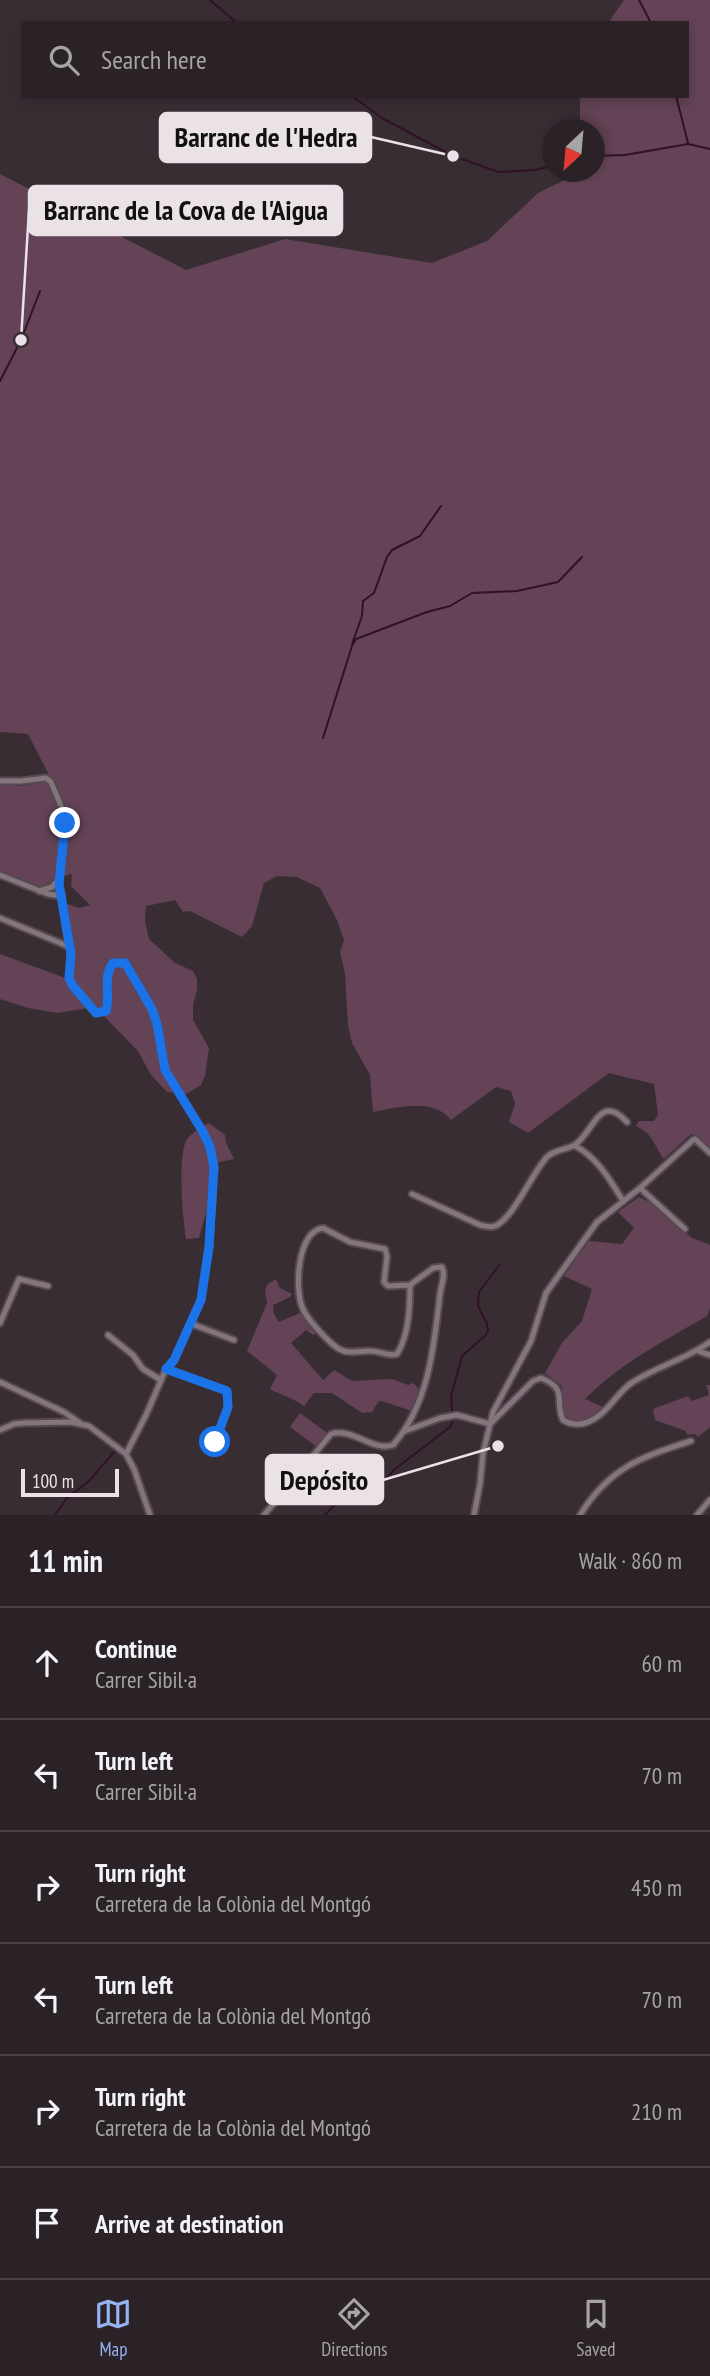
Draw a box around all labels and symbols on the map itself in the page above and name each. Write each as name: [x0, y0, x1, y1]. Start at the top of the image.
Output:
callout: Barranc de l'Hedra: [160, 113, 371, 162]
text: Barranc de l'Hedra: [174, 118, 358, 155]
north arrow: [542, 119, 605, 182]
callout: Barranc de la Cova de l'Aigua: [29, 186, 342, 235]
text: Barranc de la Cova de l'Aigua: [44, 191, 328, 228]
route end: [49, 807, 80, 838]
route start: [199, 1426, 230, 1457]
callout: Depósito: [266, 1455, 383, 1504]
text: Depósito: [280, 1461, 368, 1498]
scale bar: [21, 1466, 119, 1498]

